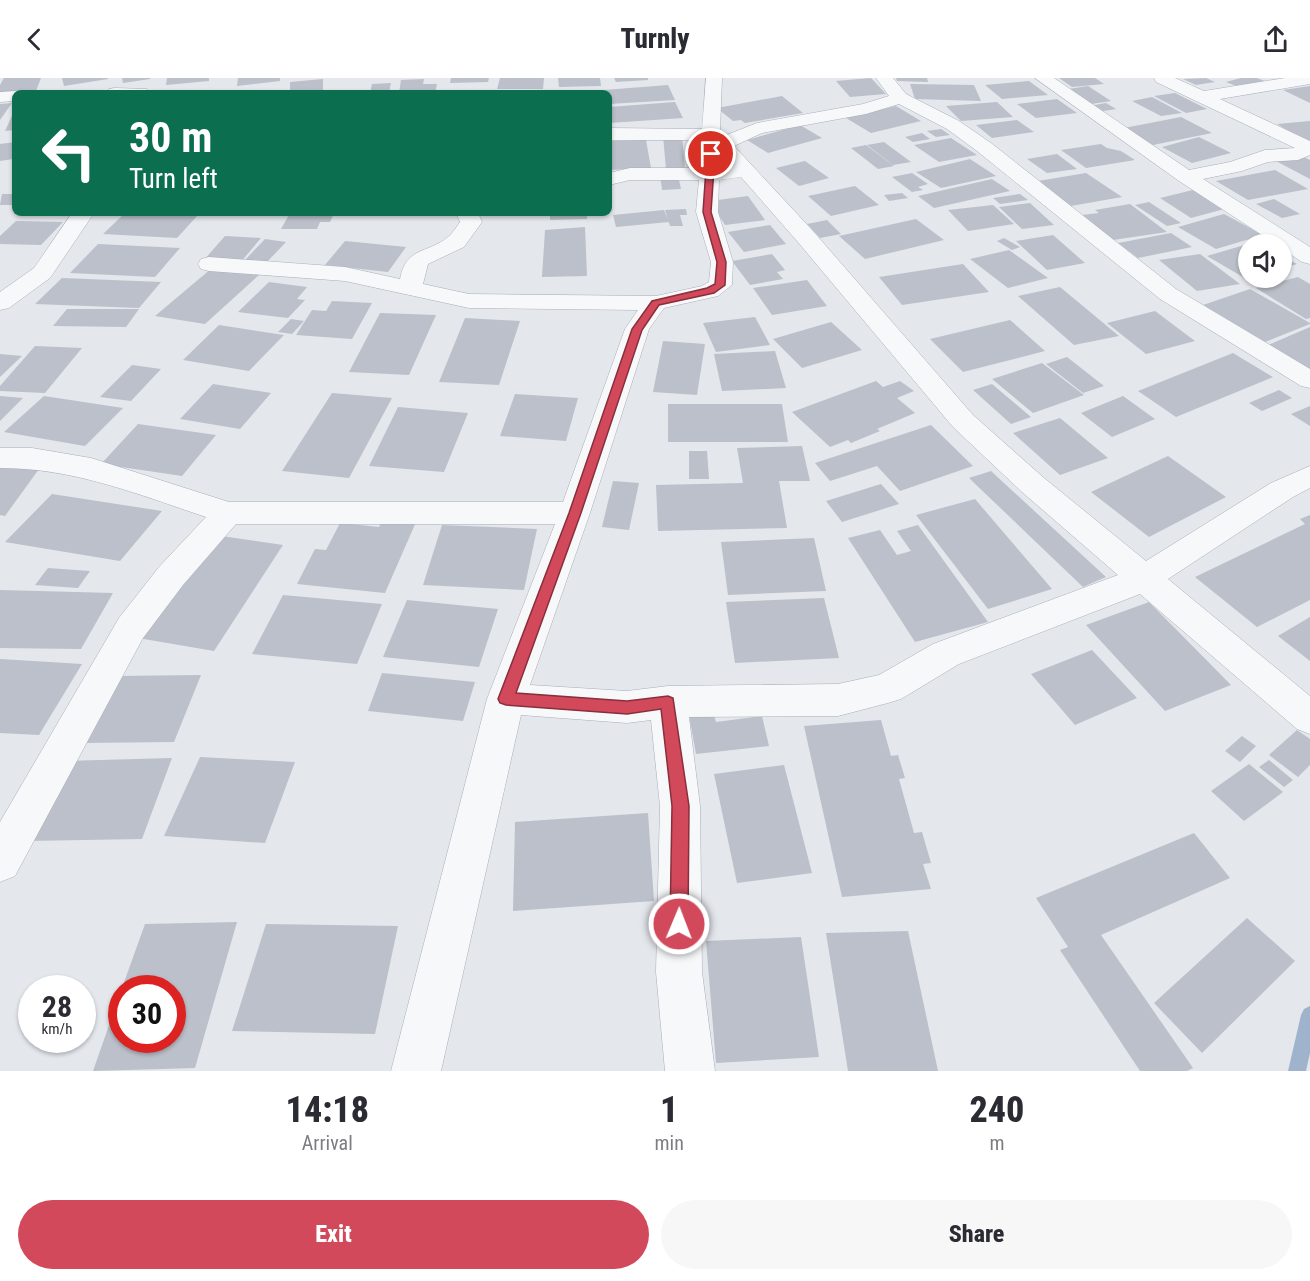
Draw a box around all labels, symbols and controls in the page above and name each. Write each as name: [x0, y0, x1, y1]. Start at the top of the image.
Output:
icon: back: [18, 23, 51, 56]
text: Turnly: [621, 23, 689, 55]
icon: share: [1259, 23, 1292, 56]
text: 30 m: [129, 113, 212, 162]
icon: left: [30, 114, 108, 192]
pin: [685, 128, 736, 179]
icon: arrive: [694, 137, 727, 170]
text: Turn left: [129, 163, 218, 195]
map controls: [1238, 234, 1292, 288]
button: sound: [1238, 234, 1292, 288]
position arrow: [647, 892, 711, 956]
speed limit sign: 30: [108, 975, 186, 1053]
text: 28: [42, 989, 72, 1024]
text: km/h: [42, 1020, 72, 1038]
text: 14:18: [286, 1089, 369, 1131]
text: 1: [660, 1089, 678, 1131]
text: 240: [969, 1089, 1024, 1131]
text: Arrival: [302, 1131, 353, 1155]
text: min: [655, 1131, 684, 1155]
text: m: [989, 1131, 1004, 1155]
button: Exit: [18, 1200, 649, 1269]
button: Share: [661, 1200, 1292, 1269]

